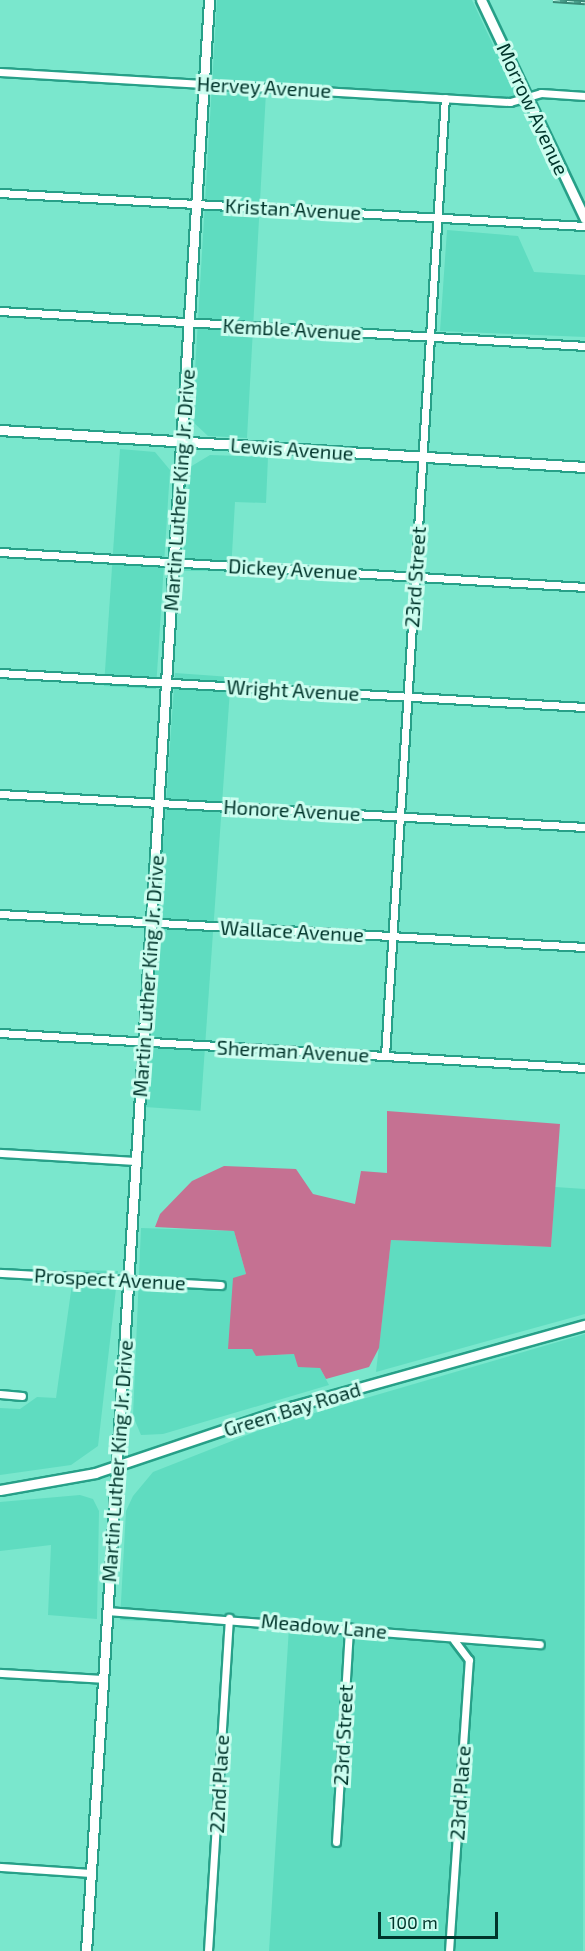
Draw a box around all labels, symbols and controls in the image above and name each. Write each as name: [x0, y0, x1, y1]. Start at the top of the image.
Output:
street label: Morrow Avenue: [492, 39, 574, 179]
street label: Hervey Avenue: [196, 71, 332, 103]
street label: Kristan Avenue: [224, 193, 362, 225]
street label: Kemble Avenue: [222, 313, 362, 345]
street label: Martin Luther King Jr. Drive: [159, 368, 199, 612]
street label: Lewis Avenue: [229, 433, 355, 465]
street label: 23rd Street: [399, 525, 431, 629]
street label: Dickey Avenue: [227, 554, 359, 584]
street label: Wright Avenue: [226, 675, 360, 705]
street label: Honore Avenue: [223, 794, 361, 826]
street label: Martin Luther King Jr. Drive: [128, 854, 168, 1098]
street label: Wallace Avenue: [219, 915, 365, 947]
street label: Sherman Avenue: [216, 1035, 370, 1067]
street label: Prospect Avenue: [33, 1263, 187, 1295]
street label: Martin Luther King Jr. Drive: [97, 1339, 137, 1583]
street label: Green Bay Road: [220, 1377, 364, 1441]
street label: Meadow Lane: [260, 1609, 388, 1643]
street label: 23rd Street: [328, 1684, 358, 1786]
street label: 22nd Place: [204, 1734, 234, 1834]
street label: 23rd Place: [445, 1745, 475, 1841]
scale bar: [381, 1900, 501, 1938]
text: 100 m: [389, 1911, 438, 1933]

